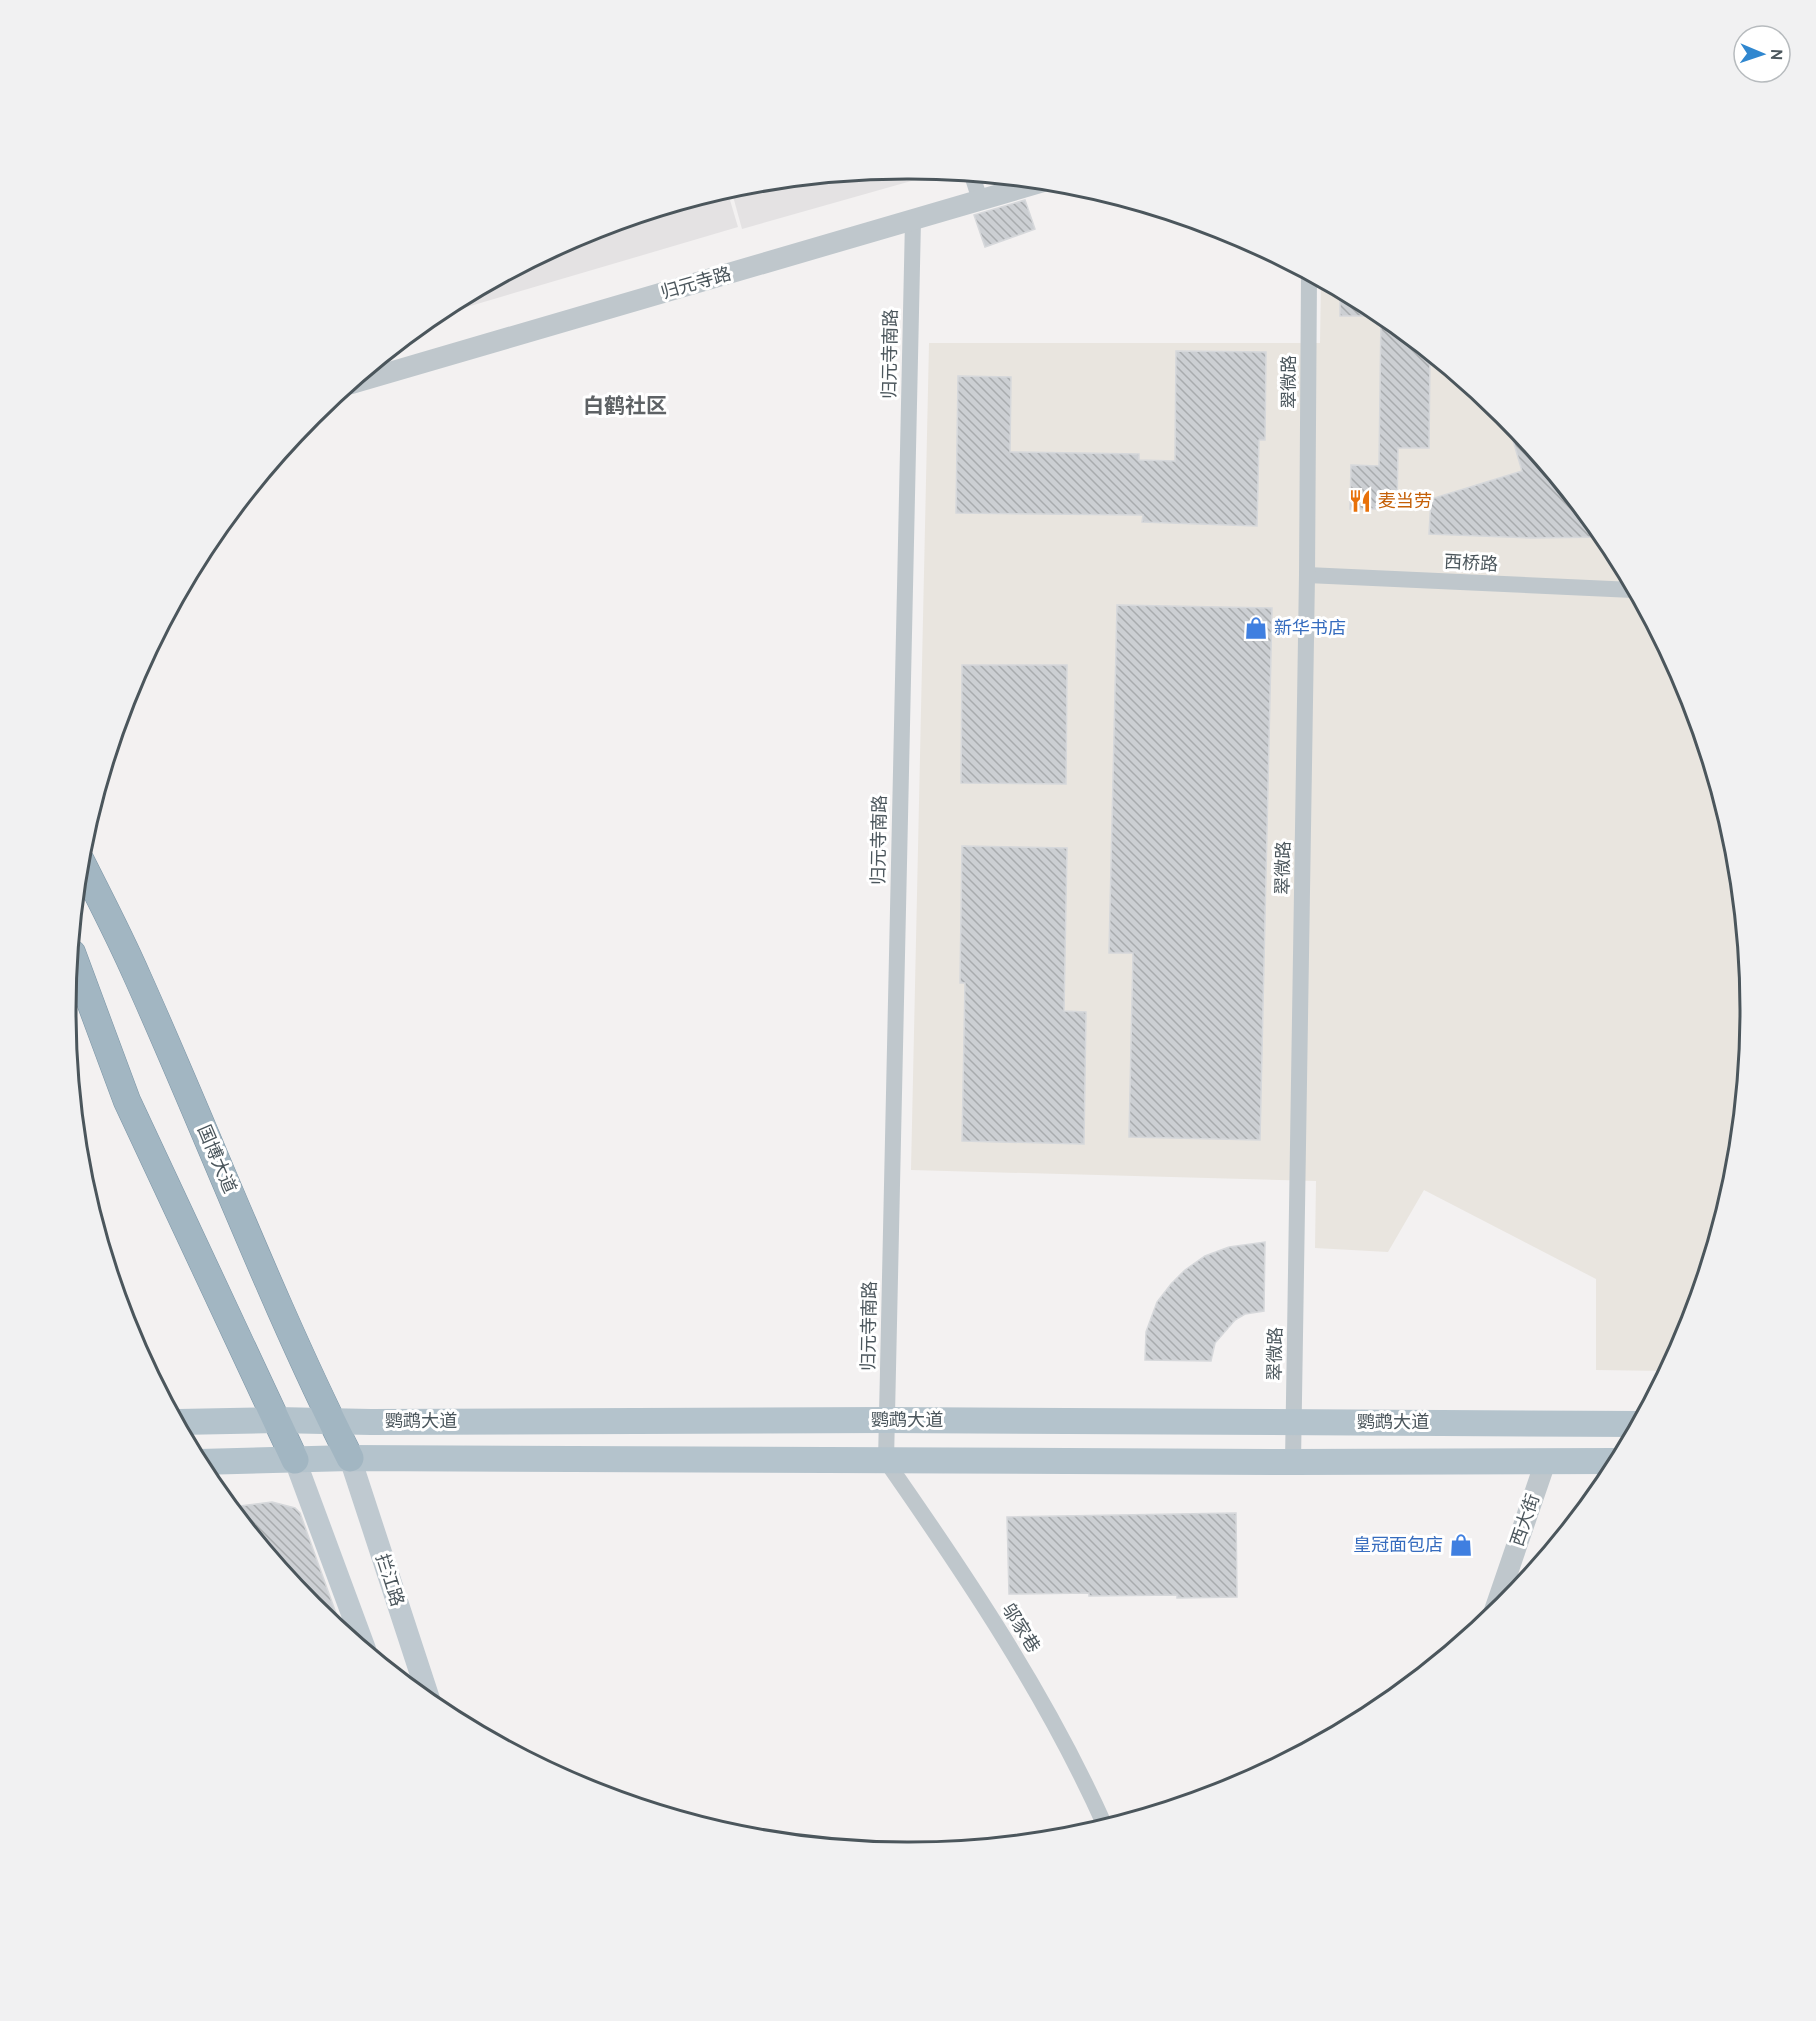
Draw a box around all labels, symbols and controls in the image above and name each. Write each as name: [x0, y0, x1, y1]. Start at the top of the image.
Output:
north arrow: [1732, 24, 1792, 84]
text: N: [1767, 49, 1786, 60]
street label: 归元寺路: [658, 263, 734, 303]
street label: 归元寺南路: [878, 309, 902, 399]
street label: 翠微路: [1278, 355, 1300, 409]
district label: 白鹤社区: [583, 393, 667, 418]
restaurant icon: 麦当劳: [1347, 488, 1373, 514]
place label: 麦当劳: [1378, 490, 1432, 512]
street label: 西桥路: [1443, 551, 1499, 575]
shop icon: 新华书店: [1243, 615, 1269, 641]
place label: 新华书店: [1274, 617, 1346, 639]
street label: 归元寺南路: [867, 795, 891, 885]
street label: 翠微路: [1272, 841, 1294, 895]
street label: 国博大道: [193, 1122, 241, 1196]
street label: 归元寺南路: [857, 1281, 881, 1371]
street label: 翠微路: [1264, 1327, 1286, 1381]
street label: 鹦鹉大道: [871, 1409, 943, 1431]
street label: 鹦鹉大道: [385, 1410, 457, 1432]
street label: 鹦鹉大道: [1357, 1411, 1429, 1433]
street label: 西大街: [1506, 1491, 1544, 1549]
shop icon: 皇冠面包店: [1448, 1532, 1474, 1558]
place label: 皇冠面包店: [1353, 1534, 1443, 1556]
street label: 拦江路: [371, 1551, 409, 1609]
street label: 邬家巷: [997, 1599, 1045, 1657]

